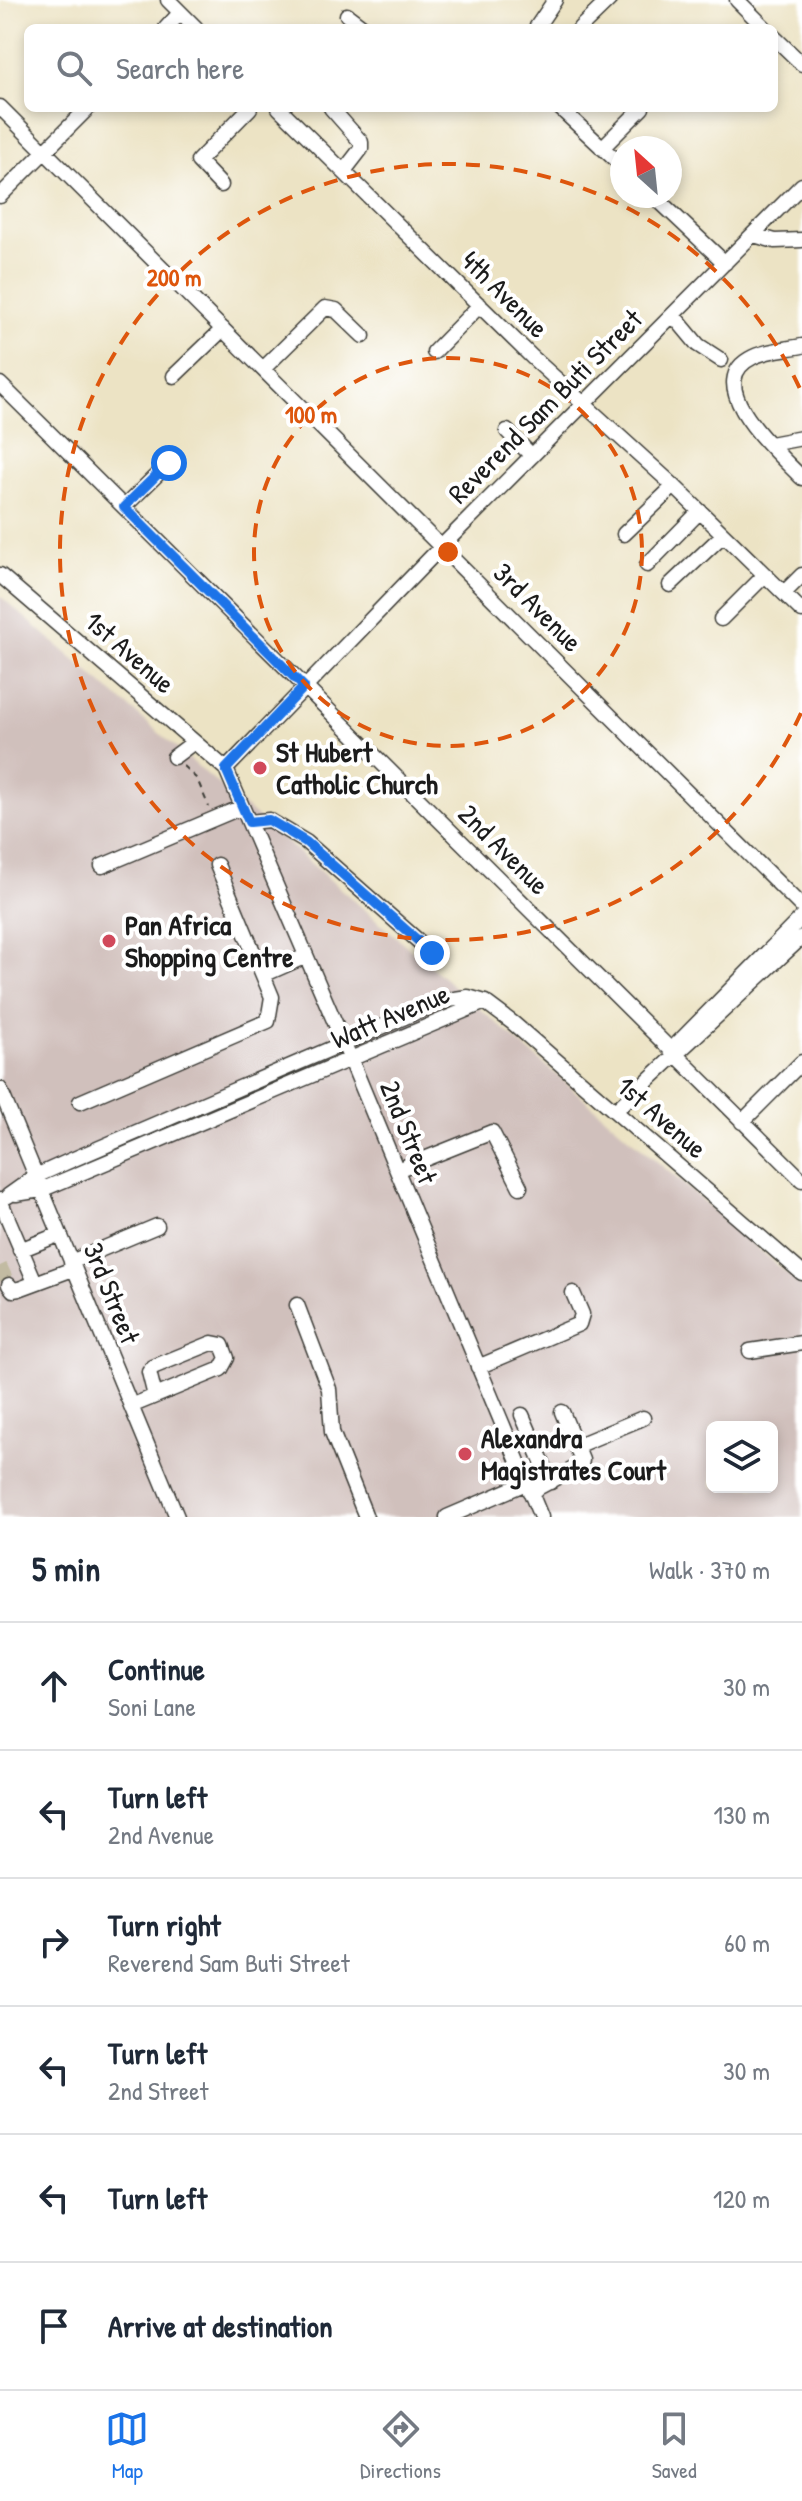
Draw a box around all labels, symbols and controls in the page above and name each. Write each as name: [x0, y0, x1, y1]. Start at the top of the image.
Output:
search box: [24, 24, 778, 112]
icon: search: [52, 46, 96, 90]
text: Search here: [116, 48, 244, 88]
north arrow: [610, 136, 682, 208]
street label: 4th Avenue: [453, 242, 557, 346]
text: 200 m: [147, 261, 201, 293]
street label: Reverend Sam Buti Street: [440, 300, 651, 511]
text: 100 m: [285, 398, 337, 430]
route start: [151, 445, 187, 481]
centre of rings: [434, 538, 462, 566]
street label: 3rd Avenue: [485, 554, 591, 660]
street label: 1st Avenue: [77, 602, 183, 702]
place label: St Hubert Catholic Church: [276, 733, 438, 803]
marker: St Hubert Catholic Church: [251, 759, 269, 777]
street label: 2nd Avenue: [450, 795, 558, 903]
place label: Pan Africa Shopping Centre: [125, 906, 294, 977]
marker: Pan Africa Shopping Centre: [100, 932, 118, 950]
route end: [414, 935, 450, 971]
street label: Watt Avenue: [325, 974, 455, 1058]
street label: 1st Avenue: [609, 1067, 715, 1167]
street label: 2nd Street: [371, 1075, 447, 1190]
street label: 3rd Street: [75, 1237, 150, 1350]
place label: Alexandra Magistrates Court: [481, 1419, 667, 1490]
map controls: [706, 1421, 778, 1493]
button: layers: [706, 1421, 778, 1493]
marker: Alexandra Magistrates Court: [456, 1445, 474, 1463]
text: 5 min: [32, 1546, 100, 1592]
text: Walk · 370 m: [649, 1552, 770, 1587]
text: Continue: [108, 1649, 205, 1689]
icon: ahead: [32, 1664, 76, 1708]
text: 30 m: [723, 1669, 770, 1704]
text: Soni Lane: [108, 1689, 196, 1724]
text: Turn left: [108, 1777, 207, 1817]
icon: left: [32, 1792, 76, 1836]
text: 130 m: [714, 1797, 770, 1832]
text: 2nd Avenue: [108, 1817, 214, 1852]
text: Turn right: [108, 1905, 221, 1945]
icon: right: [32, 1920, 76, 1964]
text: 60 m: [724, 1925, 770, 1960]
text: Reverend Sam Buti Street: [108, 1945, 350, 1980]
text: Turn left: [108, 2033, 207, 2073]
icon: left: [32, 2048, 76, 2092]
text: 30 m: [723, 2053, 770, 2088]
text: 2nd Street: [108, 2073, 209, 2108]
icon: left: [32, 2176, 76, 2220]
text: Turn left: [108, 2178, 207, 2218]
text: 120 m: [713, 2181, 770, 2216]
icon: arrive: [32, 2304, 76, 2348]
text: Arrive at destination: [108, 2306, 333, 2346]
tab: Map: [105, 2407, 149, 2485]
tab: Directions: [360, 2407, 441, 2485]
tab: Saved: [652, 2407, 697, 2485]

